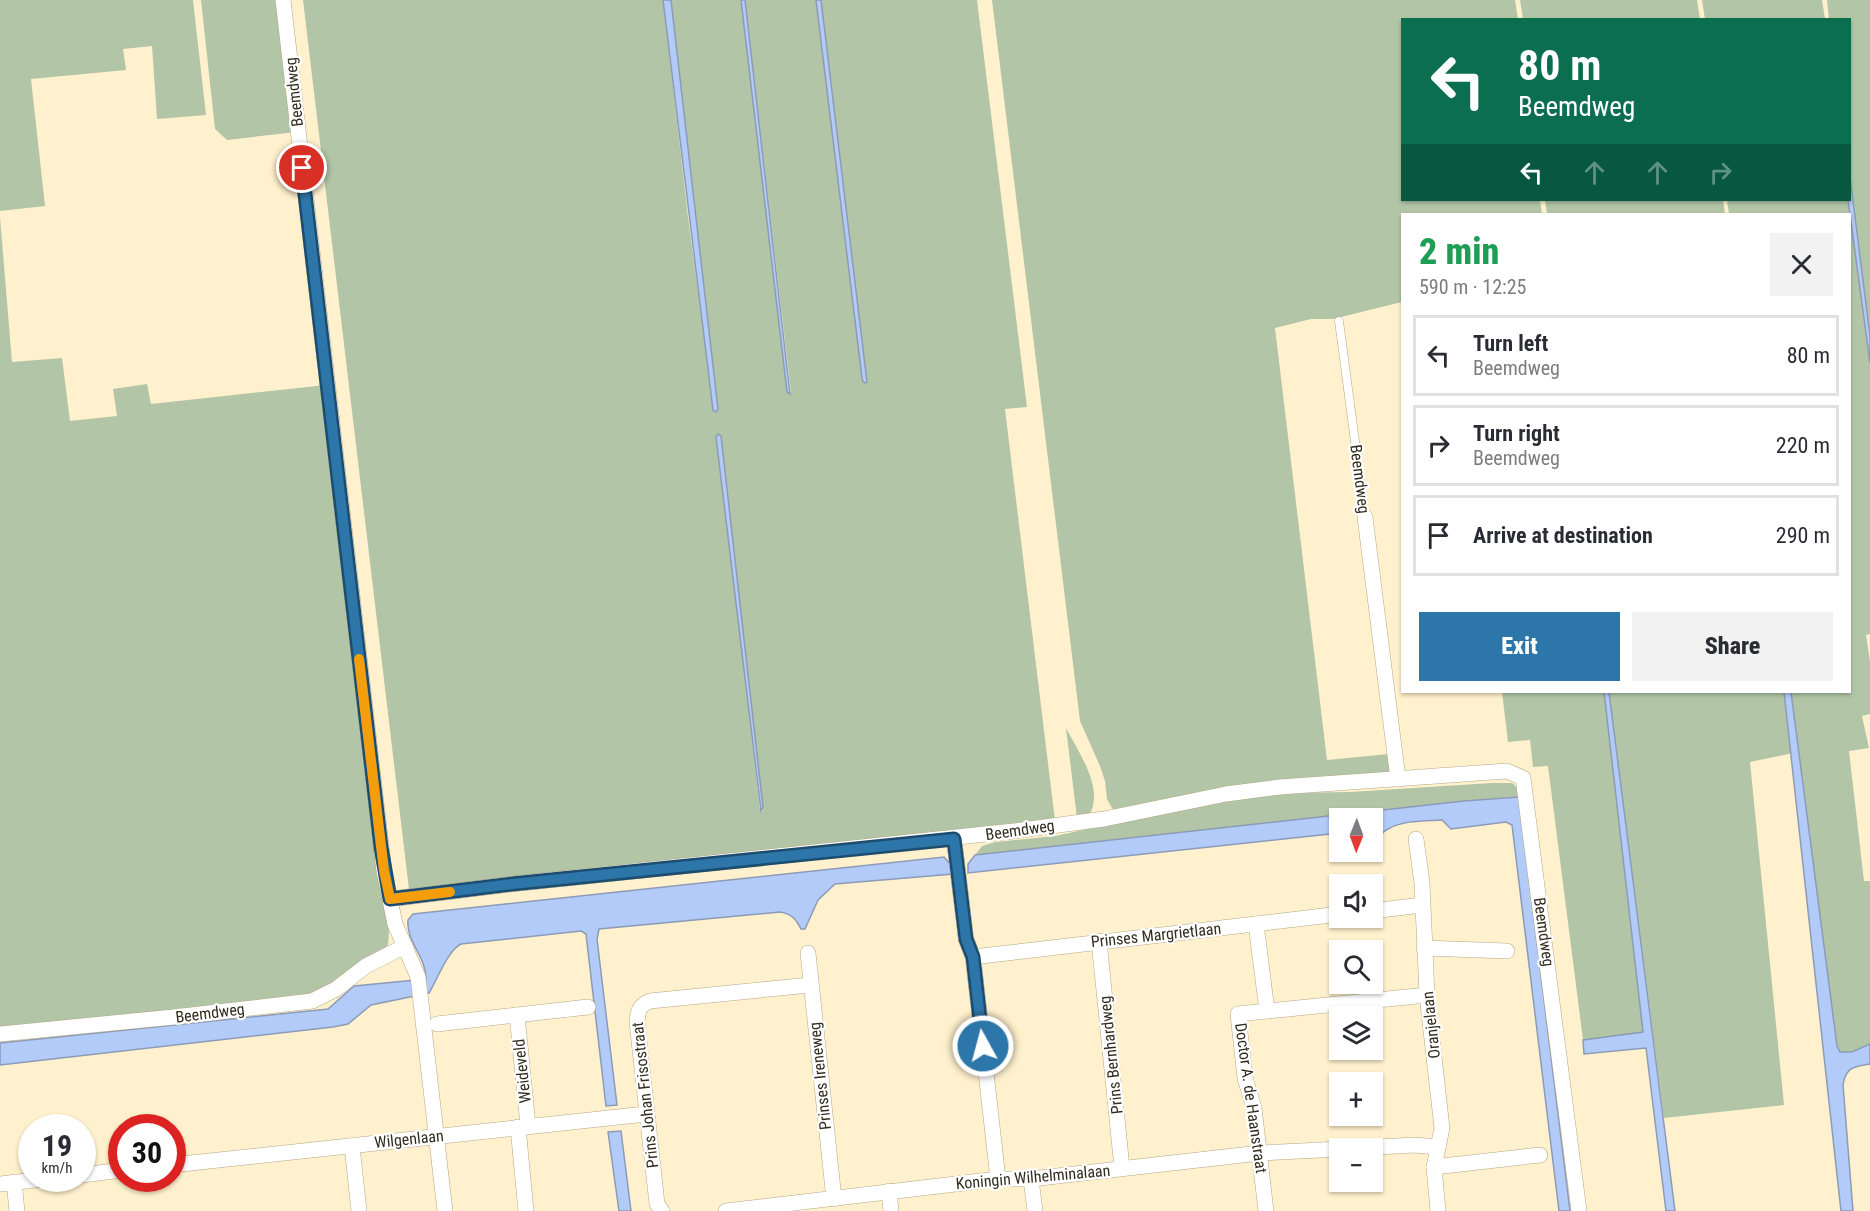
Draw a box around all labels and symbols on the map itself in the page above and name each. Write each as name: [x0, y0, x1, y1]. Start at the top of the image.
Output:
street label: Beemdweg: [281, 56, 307, 128]
pin: [276, 142, 327, 193]
street label: Beemdweg: [1346, 443, 1374, 515]
north arrow: [1329, 808, 1383, 862]
street label: Beemdweg: [984, 816, 1056, 844]
street label: Beemdweg: [1530, 896, 1558, 968]
street label: Prinses Margrietlaan: [1090, 919, 1222, 951]
street label: Oranjelaan: [1418, 990, 1444, 1060]
street label: Prins Bernhardweg: [1095, 995, 1127, 1115]
street label: Beemdweg: [174, 999, 246, 1027]
position arrow: [951, 1014, 1015, 1078]
street label: Prins Johan Frisostraat: [628, 1021, 662, 1169]
street label: Prinses Ireneweg: [805, 1021, 835, 1131]
street label: Doctor A. de Haanstraat: [1231, 1022, 1271, 1175]
street label: Weideveld: [509, 1038, 535, 1104]
speed limit sign: 30: [108, 1114, 186, 1192]
street label: Wilgenlaan: [373, 1126, 445, 1152]
street label: Koningin Wilhelminalaan: [955, 1161, 1111, 1193]

